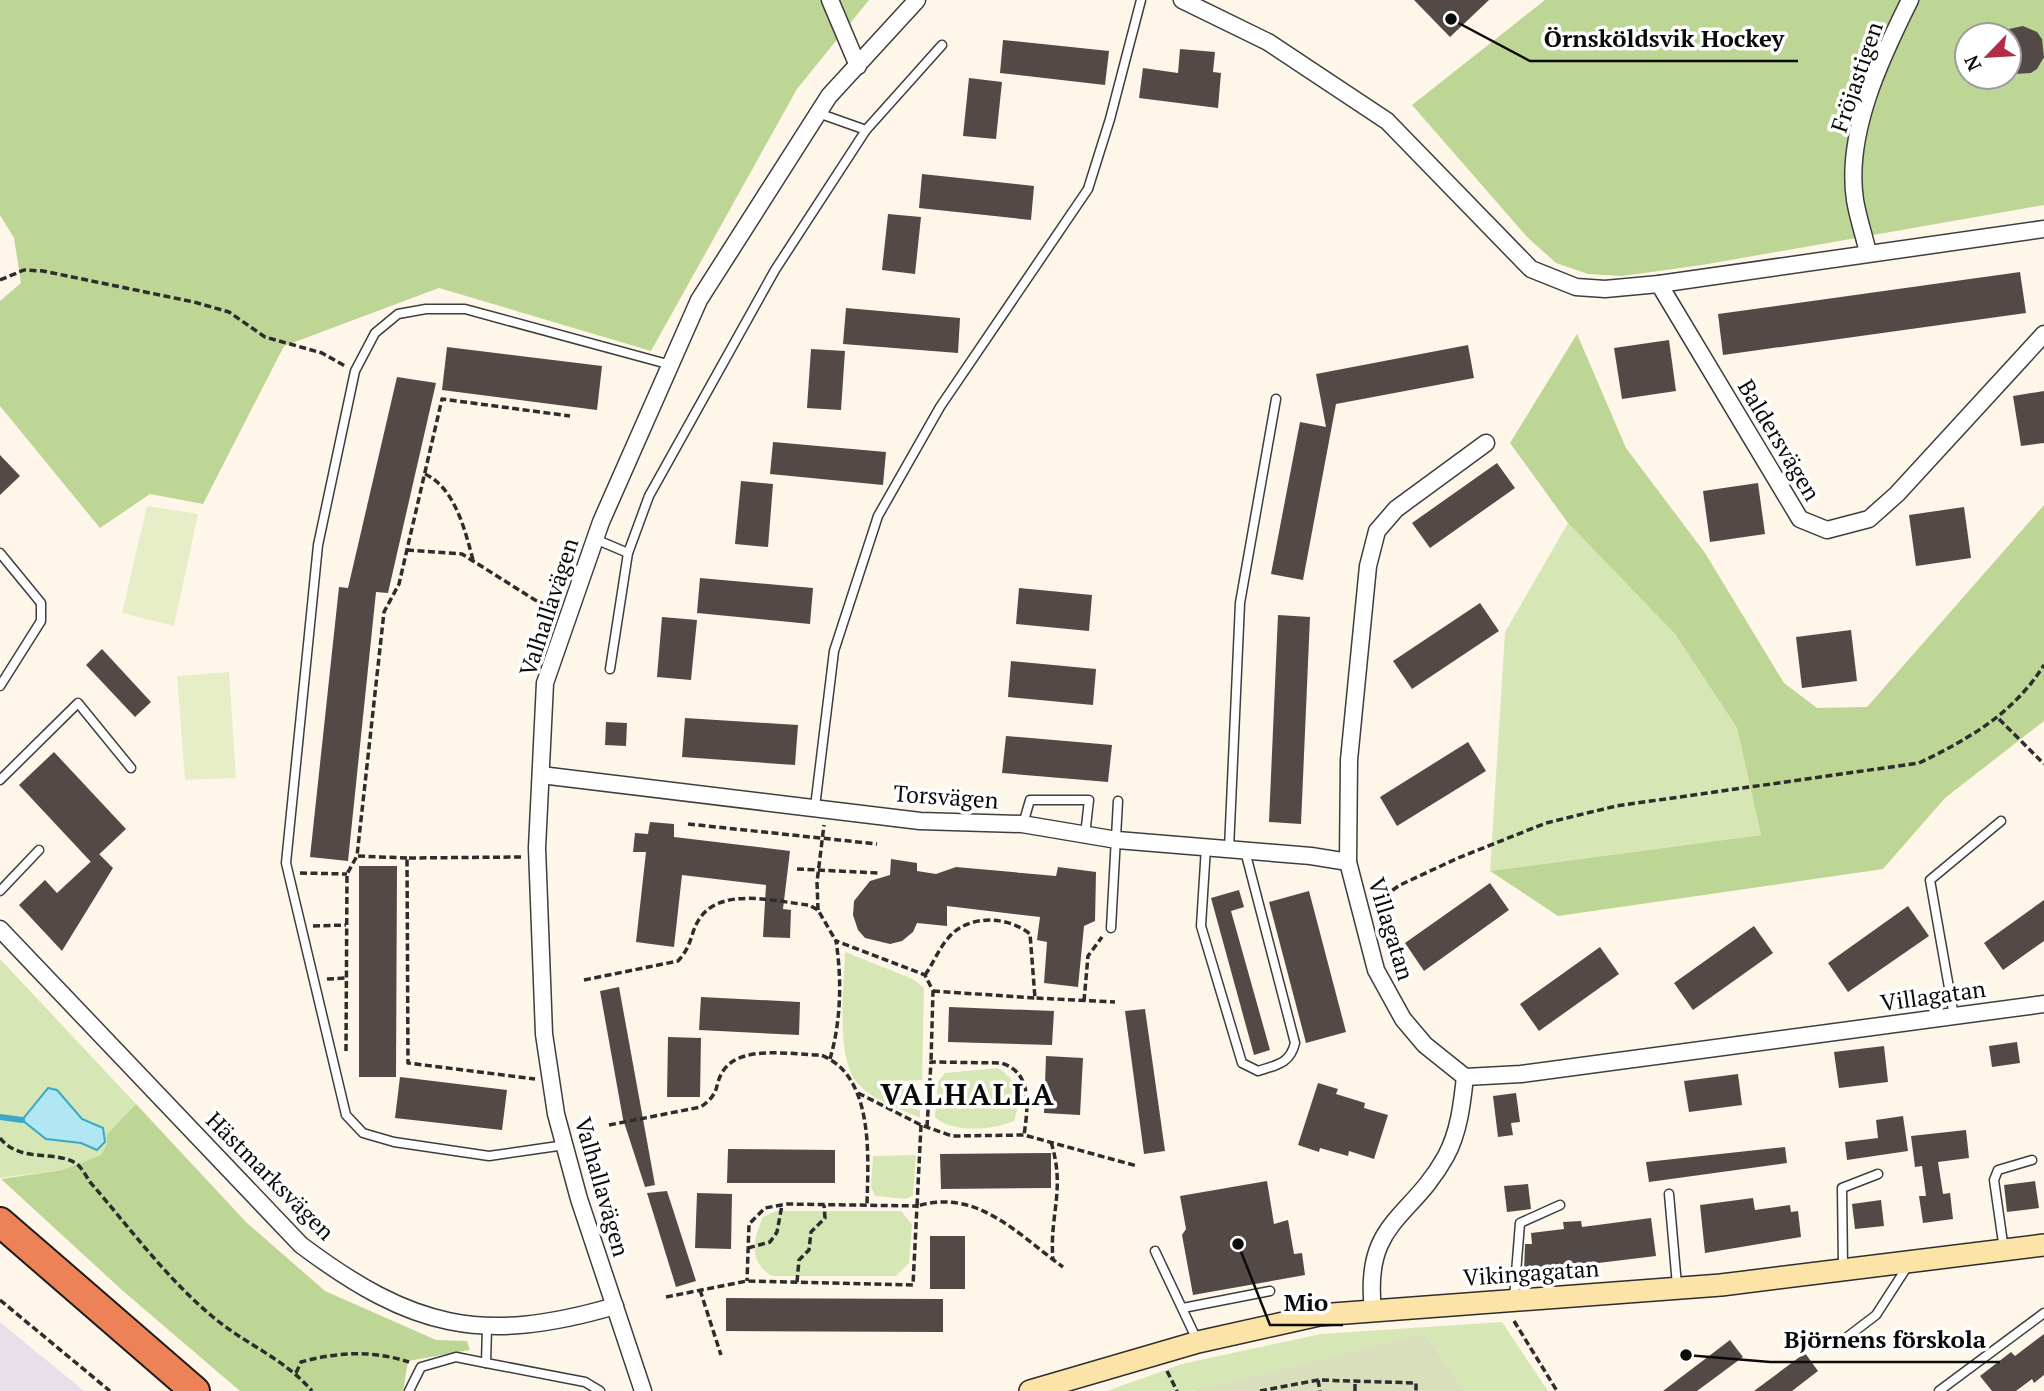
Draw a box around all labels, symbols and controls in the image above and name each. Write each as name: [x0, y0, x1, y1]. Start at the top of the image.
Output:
callout: Örnsköldsvik Hockey: [1530, 16, 1798, 61]
street label: Fröjastigen: [1823, 17, 1890, 136]
north arrow: [1953, 21, 2023, 91]
text: Örnsköldsvik Hockey: [1544, 22, 1785, 54]
text: N: [1958, 51, 1987, 75]
street label: Baldersvägen: [1731, 373, 1828, 506]
street label: Valhallavägen: [512, 533, 586, 680]
street label: Torsvägen: [893, 777, 1000, 816]
street label: Villagatan: [1361, 874, 1422, 984]
street label: Villagatan: [1878, 973, 1988, 1018]
district label: VALHALLA: [880, 1074, 1056, 1114]
street label: Hästmarksvägen: [199, 1105, 342, 1247]
street label: Valhallavägen: [568, 1114, 637, 1260]
street label: Vikingagatan: [1462, 1252, 1600, 1293]
callout: Mio: [1270, 1280, 1343, 1325]
text: Mio: [1284, 1286, 1328, 1318]
callout: Björnens förskola: [1770, 1317, 2000, 1362]
text: Björnens förskola: [1784, 1323, 1987, 1355]

